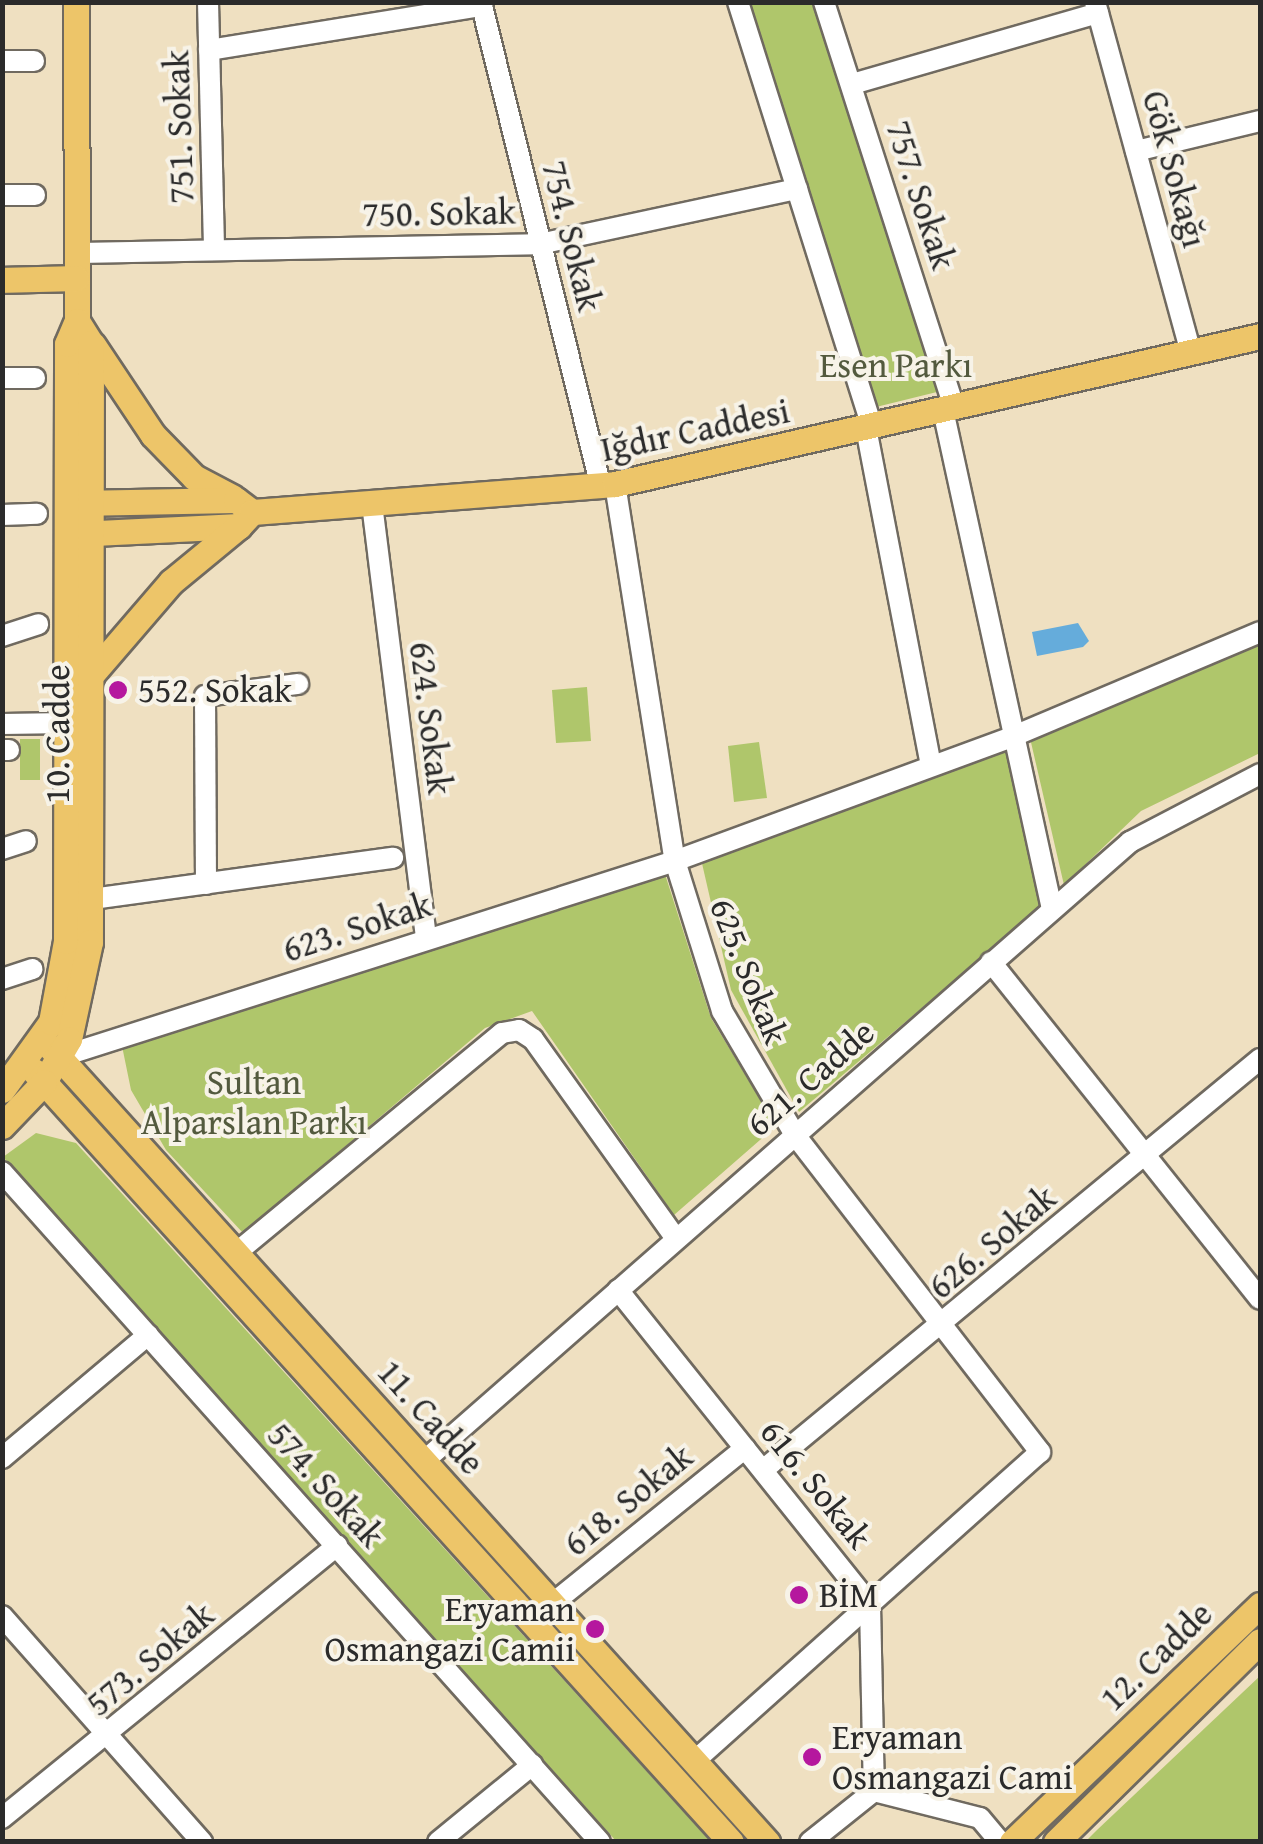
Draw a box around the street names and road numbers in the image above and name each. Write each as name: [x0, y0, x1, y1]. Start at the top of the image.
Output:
street label: 751. Sokak: [155, 49, 203, 205]
street label: Gök Sokağı: [1134, 86, 1216, 252]
street label: 757. Sokak: [877, 115, 965, 275]
street label: 754. Sokak: [533, 156, 611, 316]
street label: 750. Sokak: [362, 191, 516, 235]
street label: Iğdır Caddesi: [597, 390, 793, 470]
street label: 624. Sokak: [401, 639, 461, 797]
street label: 10. Cadde: [36, 664, 78, 804]
street label: 623. Sokak: [277, 883, 437, 971]
street label: 625. Sokak: [701, 892, 797, 1050]
street label: 621. Cadde: [737, 1011, 883, 1145]
street label: 626. Sokak: [920, 1176, 1064, 1308]
street label: 11. Cadde: [369, 1351, 493, 1483]
street label: 616. Sokak: [751, 1411, 881, 1557]
street label: 574. Sokak: [259, 1414, 393, 1556]
street label: 618. Sokak: [555, 1435, 701, 1565]
street label: 573. Sokak: [78, 1593, 222, 1725]
street label: 12. Cadde: [1091, 1593, 1221, 1719]

